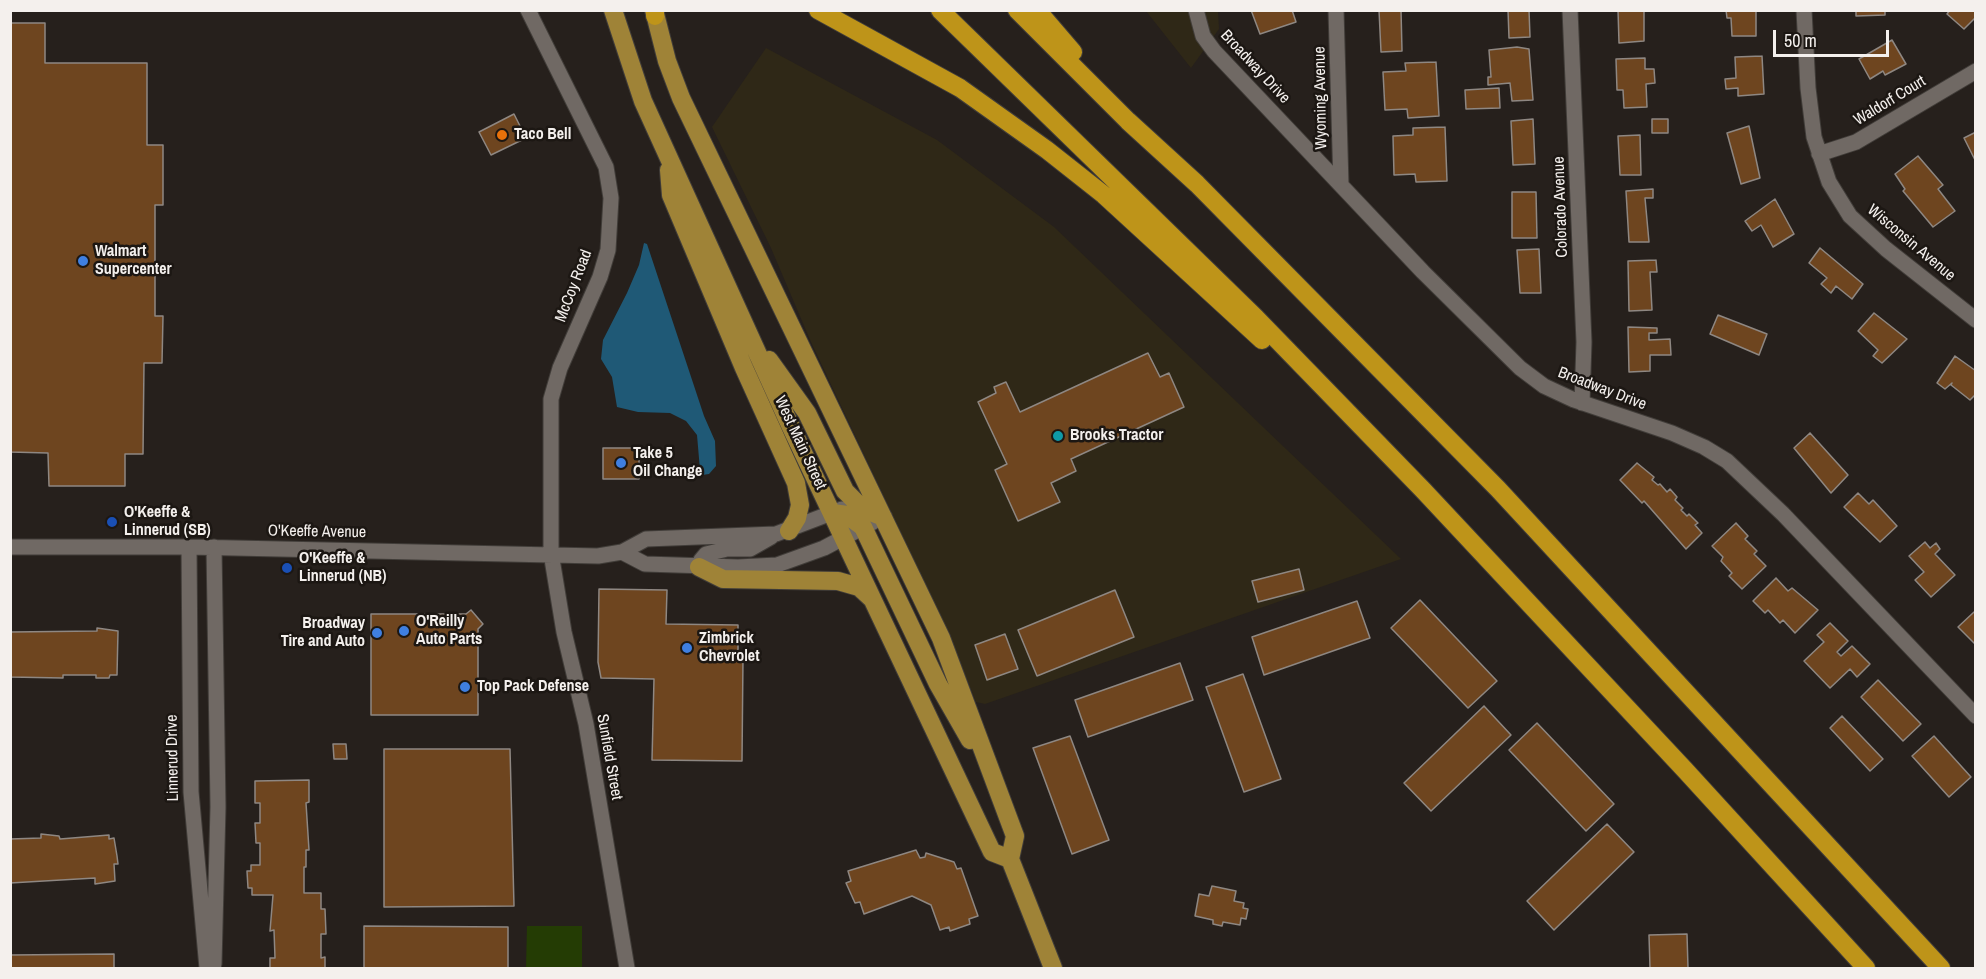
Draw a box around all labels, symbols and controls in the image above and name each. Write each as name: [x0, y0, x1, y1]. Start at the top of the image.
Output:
scale bar: [1776, 18, 1892, 56]
street label: Broadway Drive: [1216, 26, 1294, 108]
text: 50 m: [1784, 28, 1817, 53]
street label: Wyoming Avenue: [1311, 46, 1331, 150]
street label: Waldorf Court: [1851, 72, 1929, 130]
place label: Taco Bell: [514, 125, 571, 145]
marker: Taco Bell: [495, 128, 509, 142]
street label: Colorado Avenue: [1550, 156, 1572, 258]
street label: Wisconsin Avenue: [1863, 201, 1959, 285]
place label: Walmart Supercenter: [95, 242, 172, 280]
street label: McCoy Road: [551, 247, 597, 325]
marker: Walmart Supercenter: [76, 254, 90, 268]
street label: Broadway Drive: [1555, 363, 1649, 415]
street label: West Main Street: [770, 393, 830, 493]
place label: Brooks Tractor: [1070, 426, 1163, 446]
marker: Brooks Tractor: [1051, 429, 1065, 443]
place label: Take 5 Oil Change: [633, 444, 702, 482]
marker: Take 5 Oil Change: [614, 456, 628, 470]
place label: O'Keeffe & Linnerud (SB): [124, 503, 211, 541]
marker: O'Keeffe & Linnerud (SB): [105, 515, 119, 529]
street label: O'Keeffe Avenue: [268, 522, 366, 542]
place label: O'Keeffe & Linnerud (NB): [299, 549, 386, 587]
marker: O'Keeffe & Linnerud (NB): [280, 561, 294, 575]
place label: O'Reilly Auto Parts: [416, 612, 482, 650]
place label: Broadway Tire and Auto: [281, 614, 365, 652]
marker: O'Reilly Auto Parts: [397, 624, 411, 638]
marker: Broadway Tire and Auto: [370, 626, 384, 640]
place label: Zimbrick Chevrolet: [699, 629, 760, 667]
marker: Zimbrick Chevrolet: [680, 641, 694, 655]
place label: Top Pack Defense: [477, 677, 589, 697]
marker: Top Pack Defense: [458, 680, 472, 694]
street label: Sunfield Street: [592, 713, 626, 801]
street label: Linnerud Drive: [163, 714, 183, 802]

